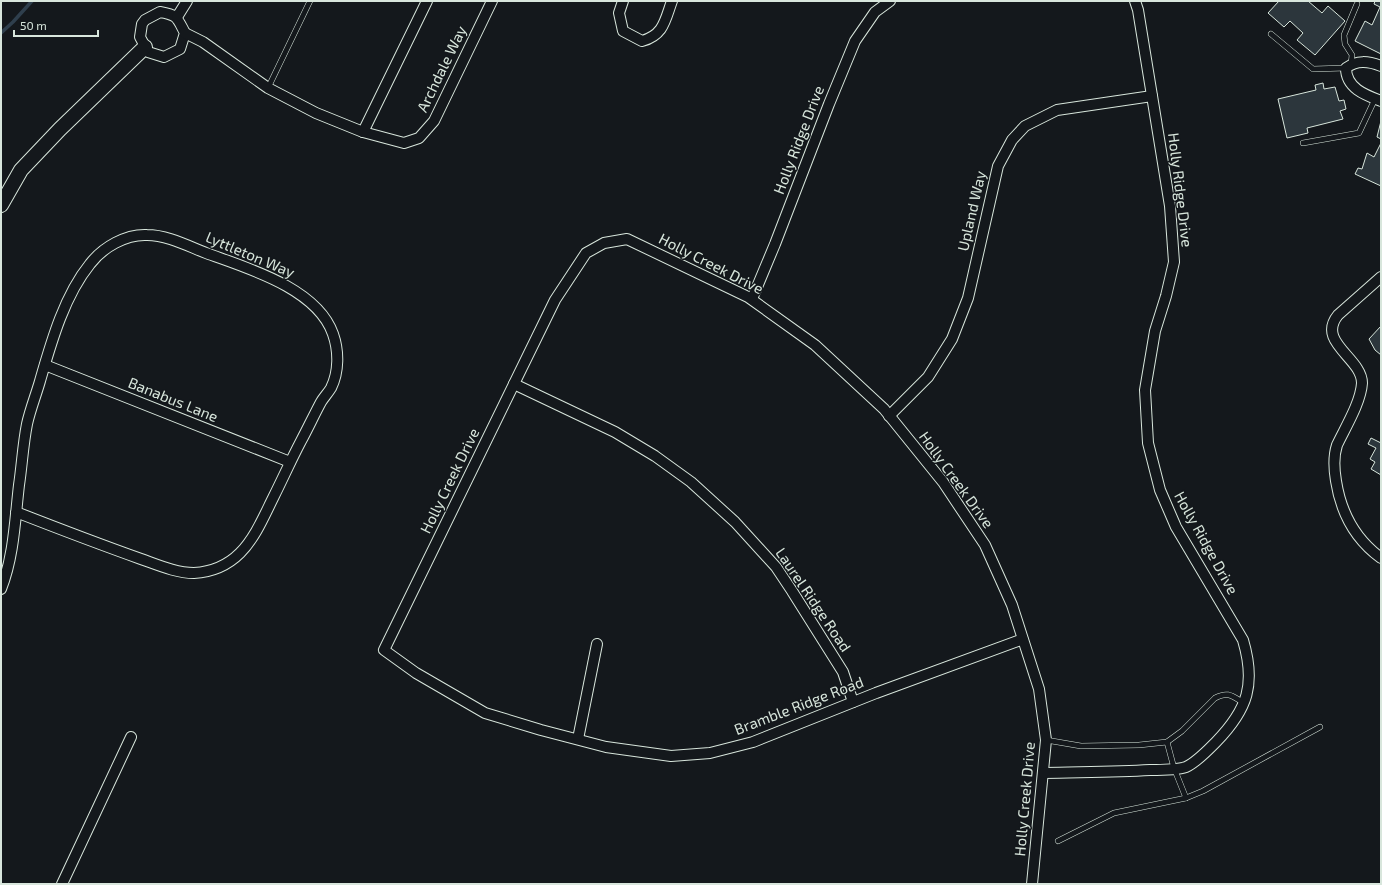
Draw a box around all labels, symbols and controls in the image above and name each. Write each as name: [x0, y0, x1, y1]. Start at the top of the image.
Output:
scale bar: [14, 12, 98, 38]
text: 50 m: [20, 18, 47, 32]
street label: Archdale Way: [412, 22, 470, 115]
street label: Holly Ridge Drive: [769, 83, 827, 197]
street label: Holly Ridge Drive: [1165, 132, 1197, 248]
street label: Upland Way: [953, 169, 989, 253]
street label: Lyttleton Way: [203, 227, 298, 281]
street label: Holly Creek Drive: [656, 229, 767, 297]
street label: Banabus Lane: [126, 373, 221, 425]
street label: Holly Creek Drive: [416, 425, 482, 536]
street label: Holly Creek Drive: [916, 428, 998, 531]
street label: Holly Ridge Drive: [1171, 488, 1243, 597]
street label: Laurel Ridge Road: [772, 544, 855, 655]
street label: Bramble Ridge Road: [731, 672, 866, 738]
street label: Holly Creek Drive: [1010, 741, 1038, 857]

